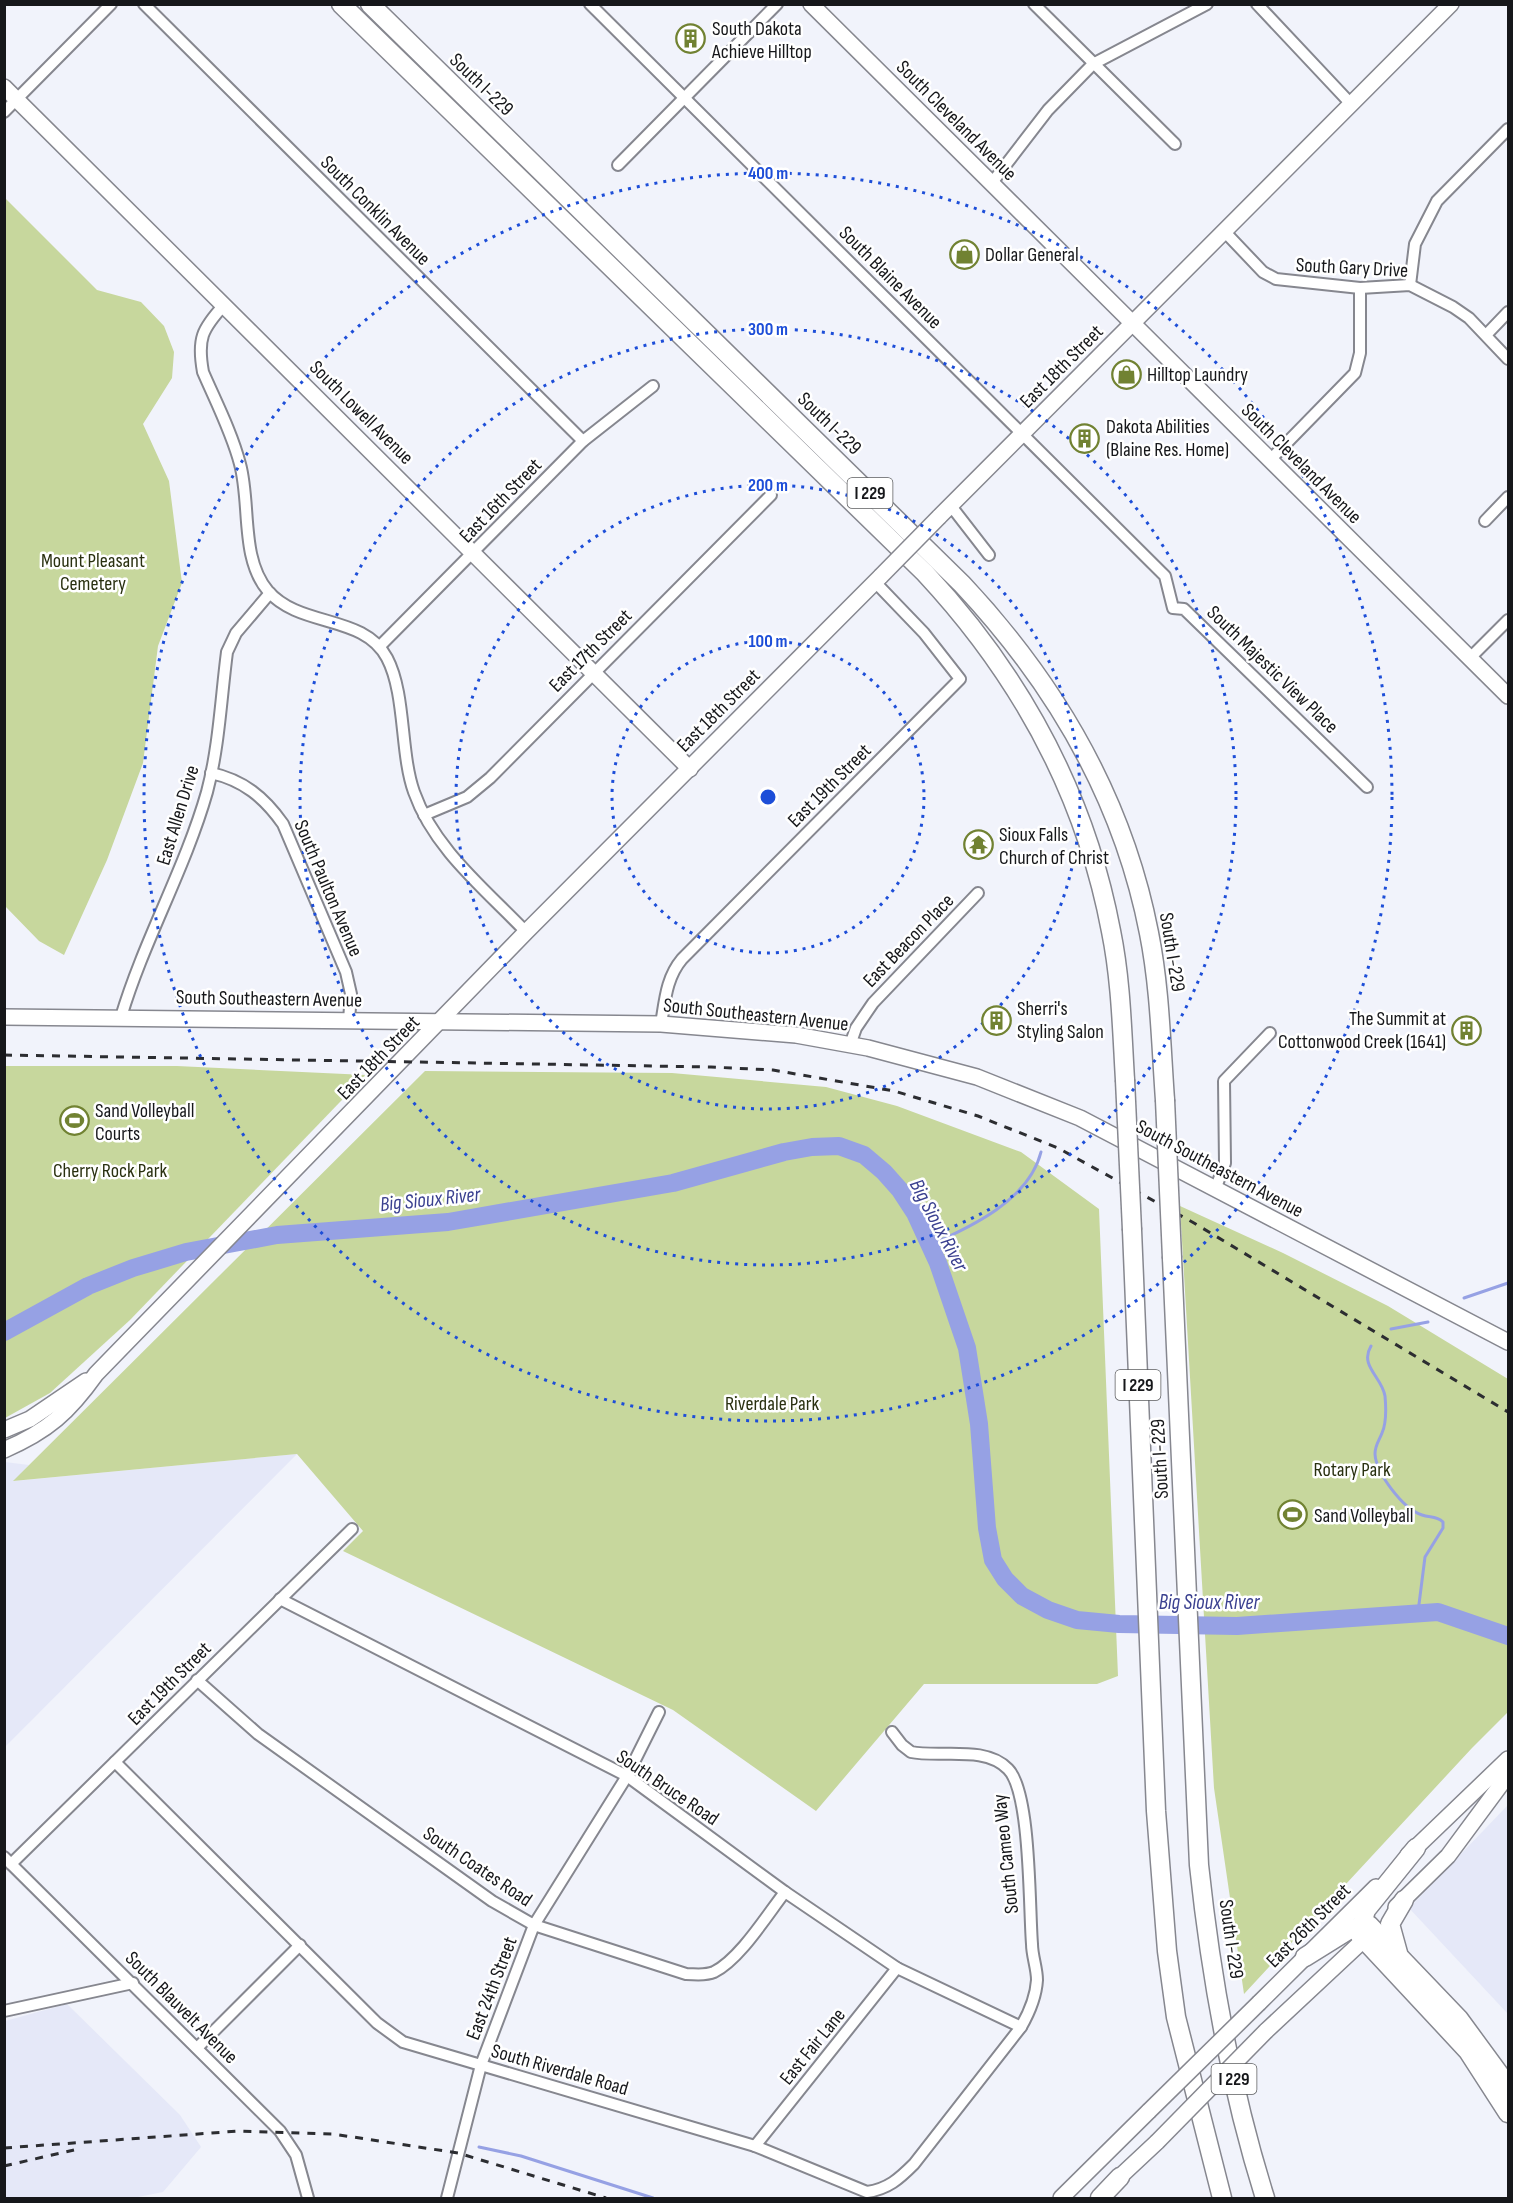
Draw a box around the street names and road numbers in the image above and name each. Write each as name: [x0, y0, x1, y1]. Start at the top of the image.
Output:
street label: South I-229: [444, 48, 518, 121]
street label: South Cleveland Avenue: [891, 56, 1021, 186]
street label: South Conklin Avenue: [315, 151, 435, 271]
street label: South Blaine Avenue: [834, 221, 947, 334]
street label: South Gary Drive: [1295, 253, 1409, 283]
street label: East 18th Street: [1015, 320, 1108, 413]
street label: South Lowell Avenue: [304, 356, 418, 470]
street label: South I-229: [792, 387, 866, 460]
street label: South Cleveland Avenue: [1236, 399, 1366, 529]
street label: East 16th Street: [455, 454, 547, 548]
road number: I 229: [848, 478, 892, 508]
street label: South Majestic View Place: [1202, 601, 1343, 739]
street label: East 17th Street: [544, 604, 637, 697]
street label: East 18th Street: [672, 664, 765, 757]
street label: East 19th Street: [783, 739, 876, 832]
street label: East Allen Drive: [151, 763, 204, 868]
street label: South Paulton Avenue: [289, 817, 368, 960]
street label: East Beacon Place: [858, 889, 959, 992]
street label: South I-229: [1154, 911, 1190, 993]
street label: South Southeastern Avenue: [176, 985, 362, 1013]
street label: South Southeastern Avenue: [662, 993, 850, 1037]
street label: East 18th Street: [333, 1011, 425, 1105]
street label: South Southeastern Avenue: [1132, 1115, 1307, 1223]
road number: I 229: [1116, 1370, 1160, 1400]
street label: South I-229: [1146, 1418, 1174, 1499]
street label: East 19th Street: [123, 1637, 216, 1730]
street label: South Bruce Road: [612, 1745, 723, 1831]
street label: South Cameo Way: [988, 1793, 1024, 1915]
street label: South Coates Road: [418, 1822, 536, 1912]
street label: East 26th Street: [1262, 1879, 1356, 1973]
street label: South I-229: [1214, 1898, 1248, 1980]
street label: East 24th Street: [461, 1933, 523, 2043]
street label: South Blauvelt Avenue: [120, 1946, 243, 2069]
street label: East Fair Lane: [775, 2004, 851, 2090]
street label: South Riverdale Road: [488, 2039, 631, 2101]
road number: I 229: [1212, 2064, 1256, 2094]

